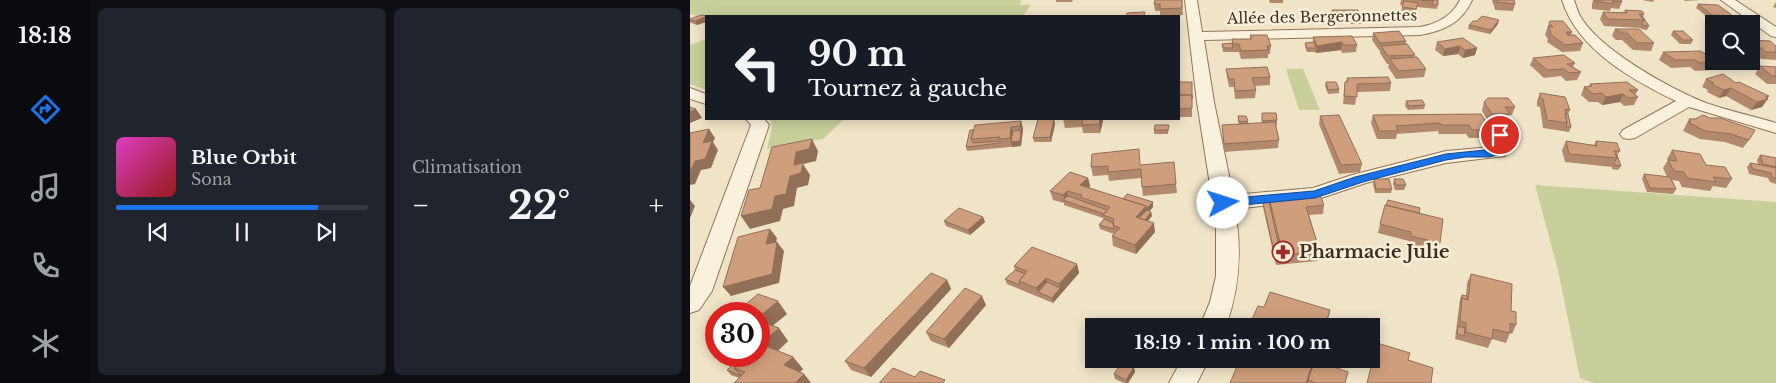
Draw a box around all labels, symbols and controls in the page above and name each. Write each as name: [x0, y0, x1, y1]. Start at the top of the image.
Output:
street label: Allée des Bergeronnettes: [1226, 5, 1417, 28]
map controls: [1705, 15, 1760, 70]
button: search: [1705, 15, 1760, 70]
text: 18:18: [18, 22, 72, 49]
text: 90 m: [808, 32, 906, 75]
icon: left: [725, 35, 790, 100]
text: Tournez à gauche: [808, 75, 1007, 102]
icon: directions: [28, 92, 63, 127]
pin: [1479, 114, 1521, 156]
icon: arrive: [1486, 121, 1514, 149]
text: Blue Orbit: [191, 146, 297, 169]
text: Climatisation: [412, 157, 522, 177]
text: Sona: [191, 169, 232, 189]
icon: music: [28, 170, 63, 205]
position arrow: [1196, 176, 1248, 228]
text: 22°: [508, 182, 570, 229]
text: −: [412, 188, 430, 223]
text: +: [649, 188, 664, 223]
icon: previous: [144, 218, 172, 246]
icon: pause: [228, 218, 256, 246]
icon: next: [312, 218, 340, 246]
pharmacy icon: Pharmacie Julie: [1271, 240, 1295, 264]
place label: Pharmacie Julie: [1299, 241, 1449, 263]
icon: phone: [28, 248, 63, 283]
speed limit sign: 30: [705, 302, 770, 367]
icon: climate: [28, 326, 63, 361]
text: 18:19 · 1 min · 100 m: [1135, 331, 1330, 354]

